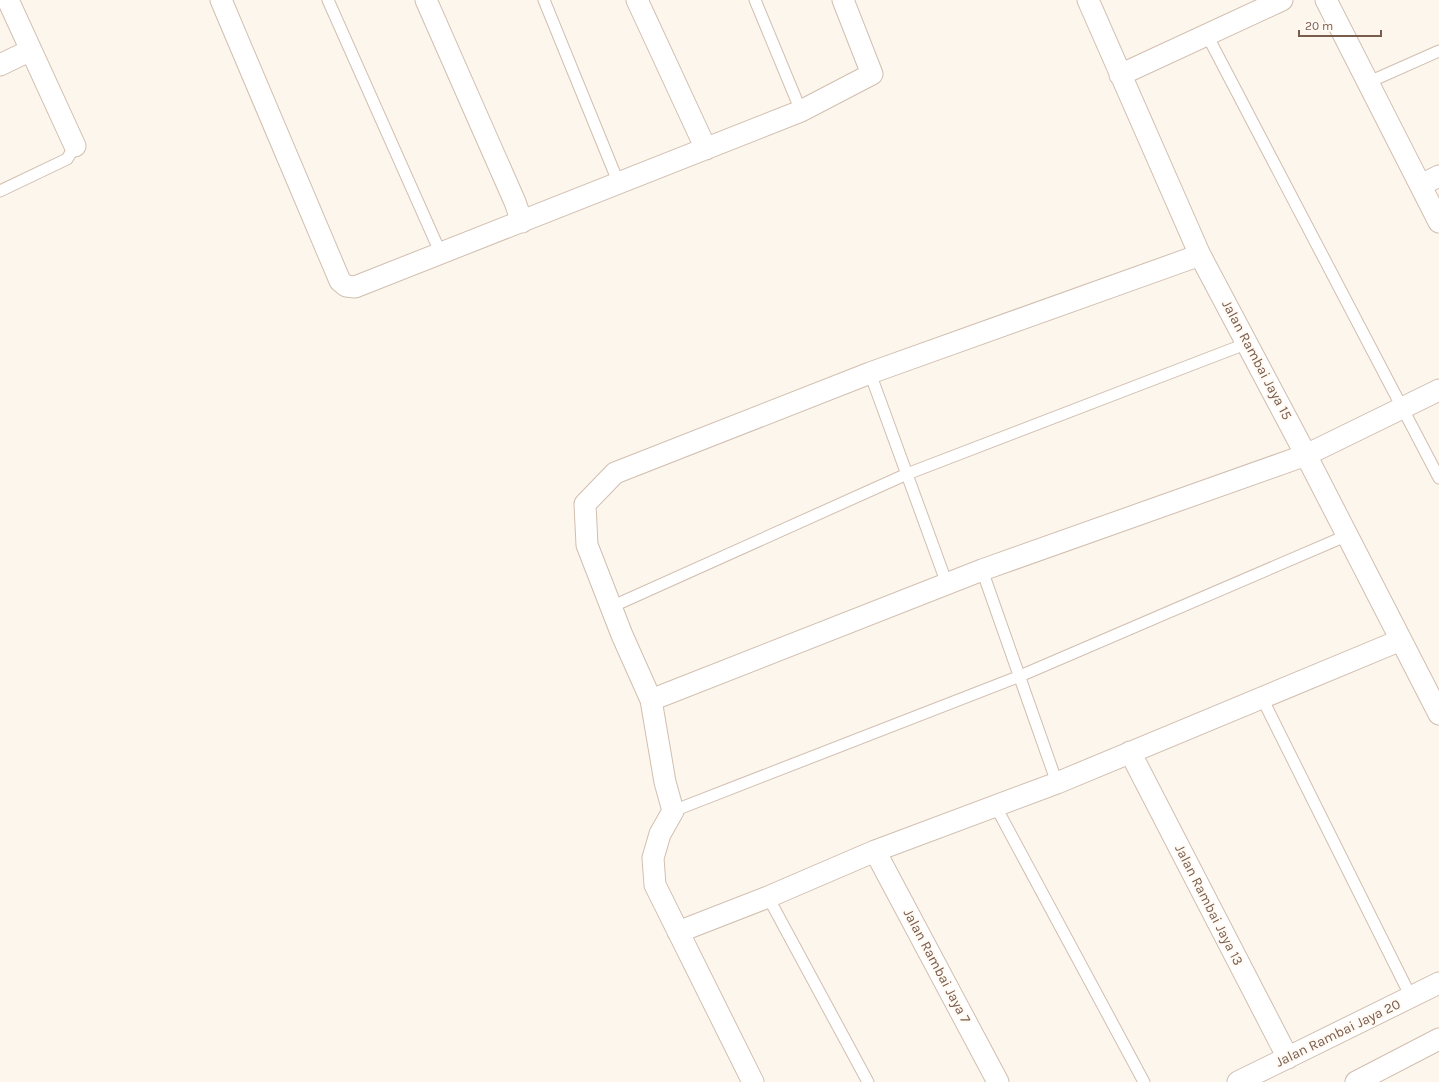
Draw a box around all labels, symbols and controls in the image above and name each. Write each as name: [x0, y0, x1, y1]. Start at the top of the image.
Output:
scale bar: [1299, 12, 1381, 38]
text: 20 m: [1305, 19, 1333, 33]
street label: Jalan Rambai Jaya 15: [1218, 297, 1296, 423]
street label: Jalan Rambai Jaya 13: [1171, 842, 1247, 968]
street label: Jalan Rambai Jaya 7: [900, 906, 975, 1026]
street label: Jalan Rambai Jaya 20: [1273, 995, 1403, 1071]

